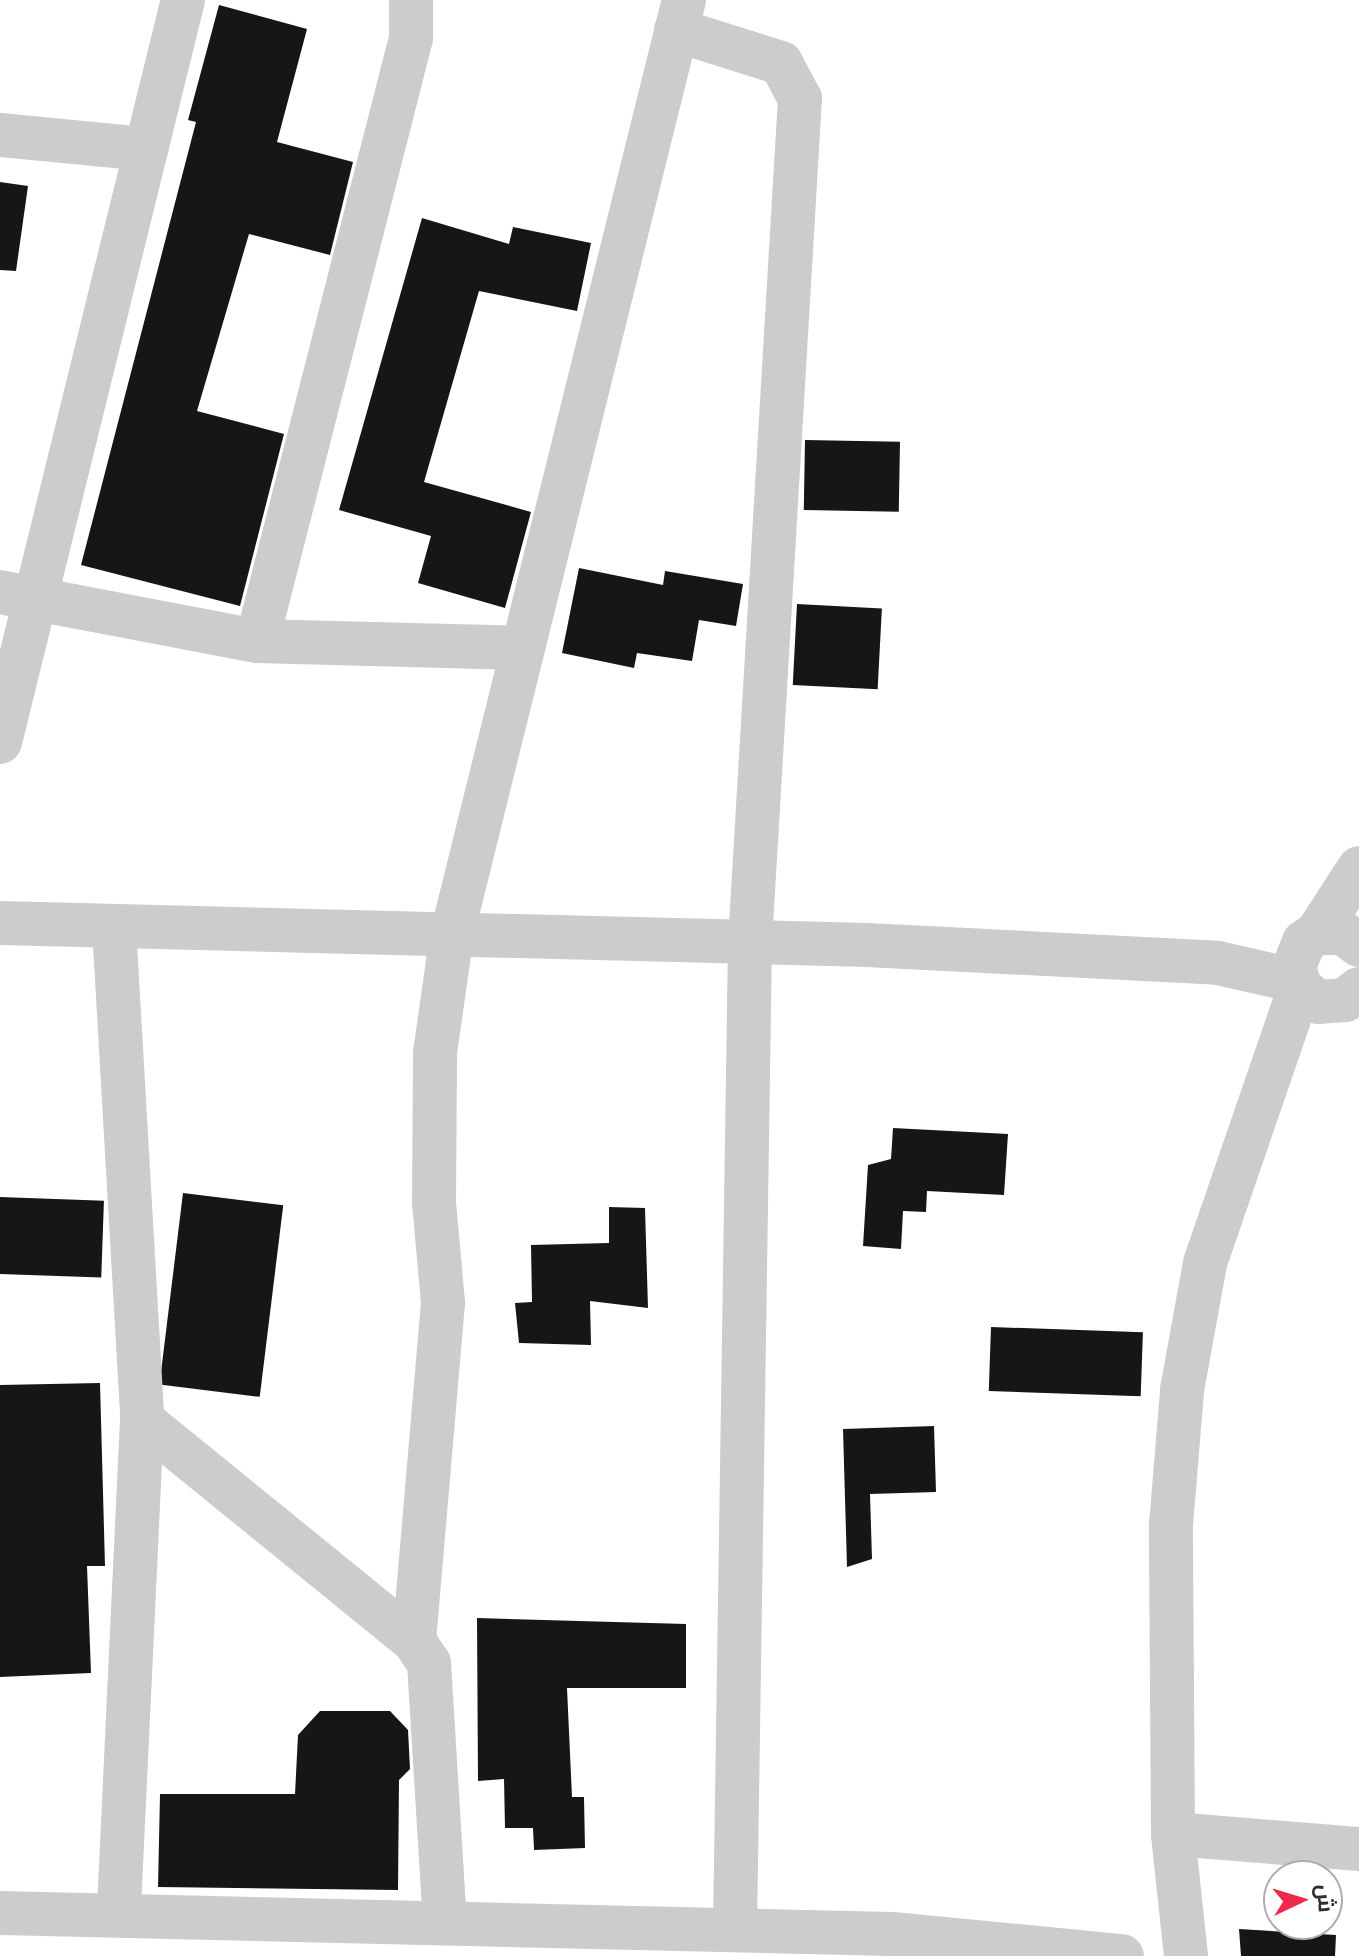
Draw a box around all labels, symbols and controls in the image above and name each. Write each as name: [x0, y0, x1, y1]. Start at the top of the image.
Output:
north arrow: [1263, 1860, 1343, 1940]
text: ش: [1312, 1883, 1339, 1913]

